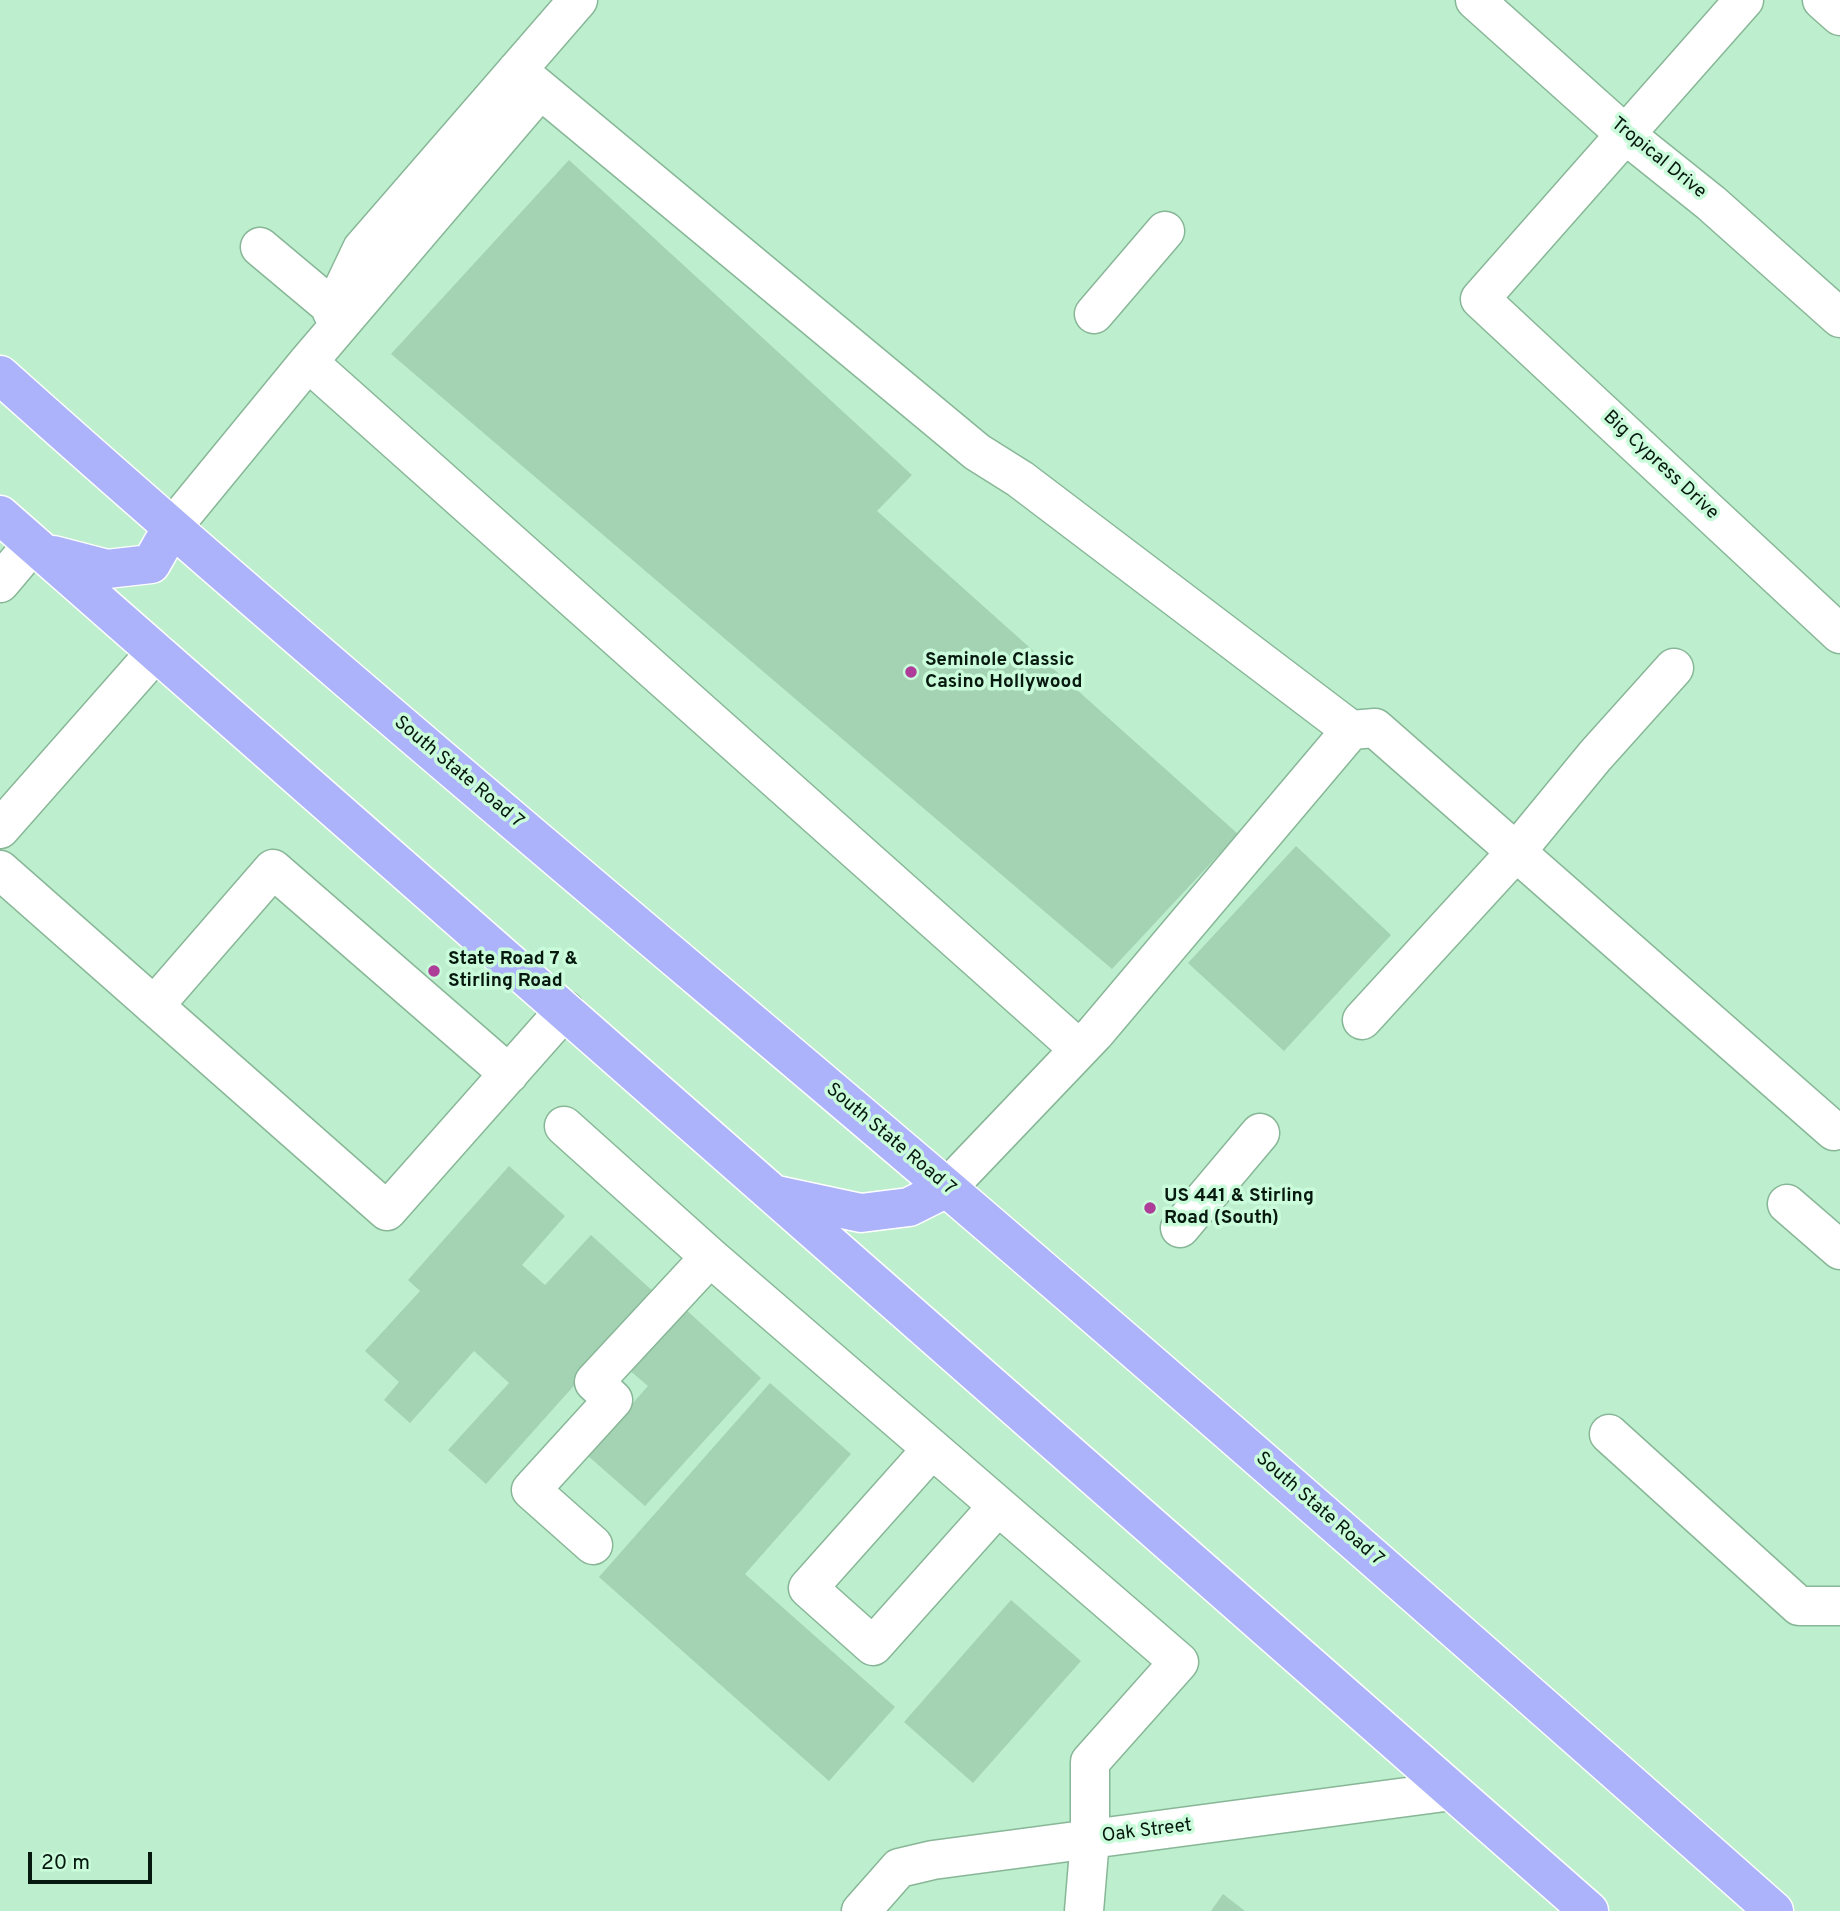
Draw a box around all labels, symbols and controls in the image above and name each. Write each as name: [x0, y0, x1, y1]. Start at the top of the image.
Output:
street label: Tropical Drive: [1606, 114, 1710, 204]
street label: Big Cypress Drive: [1597, 407, 1723, 525]
place label: Seminole Classic Casino Hollywood: [925, 650, 1082, 694]
marker: Seminole Classic Casino Hollywood: [903, 664, 919, 680]
street label: South State Road 7: [389, 712, 527, 834]
place label: State Road 7 & Stirling Road: [448, 949, 578, 993]
marker: State Road 7 & Stirling Road: [426, 963, 442, 979]
street label: South State Road 7: [821, 1079, 959, 1201]
place label: US 441 & Stirling Road (South): [1164, 1186, 1314, 1230]
marker: US 441 & Stirling Road (South): [1142, 1200, 1158, 1216]
street label: South State Road 7: [1250, 1448, 1388, 1572]
street label: Oak Street: [1101, 1815, 1193, 1849]
scale bar: [32, 1838, 156, 1882]
text: 20 m: [41, 1850, 90, 1877]

